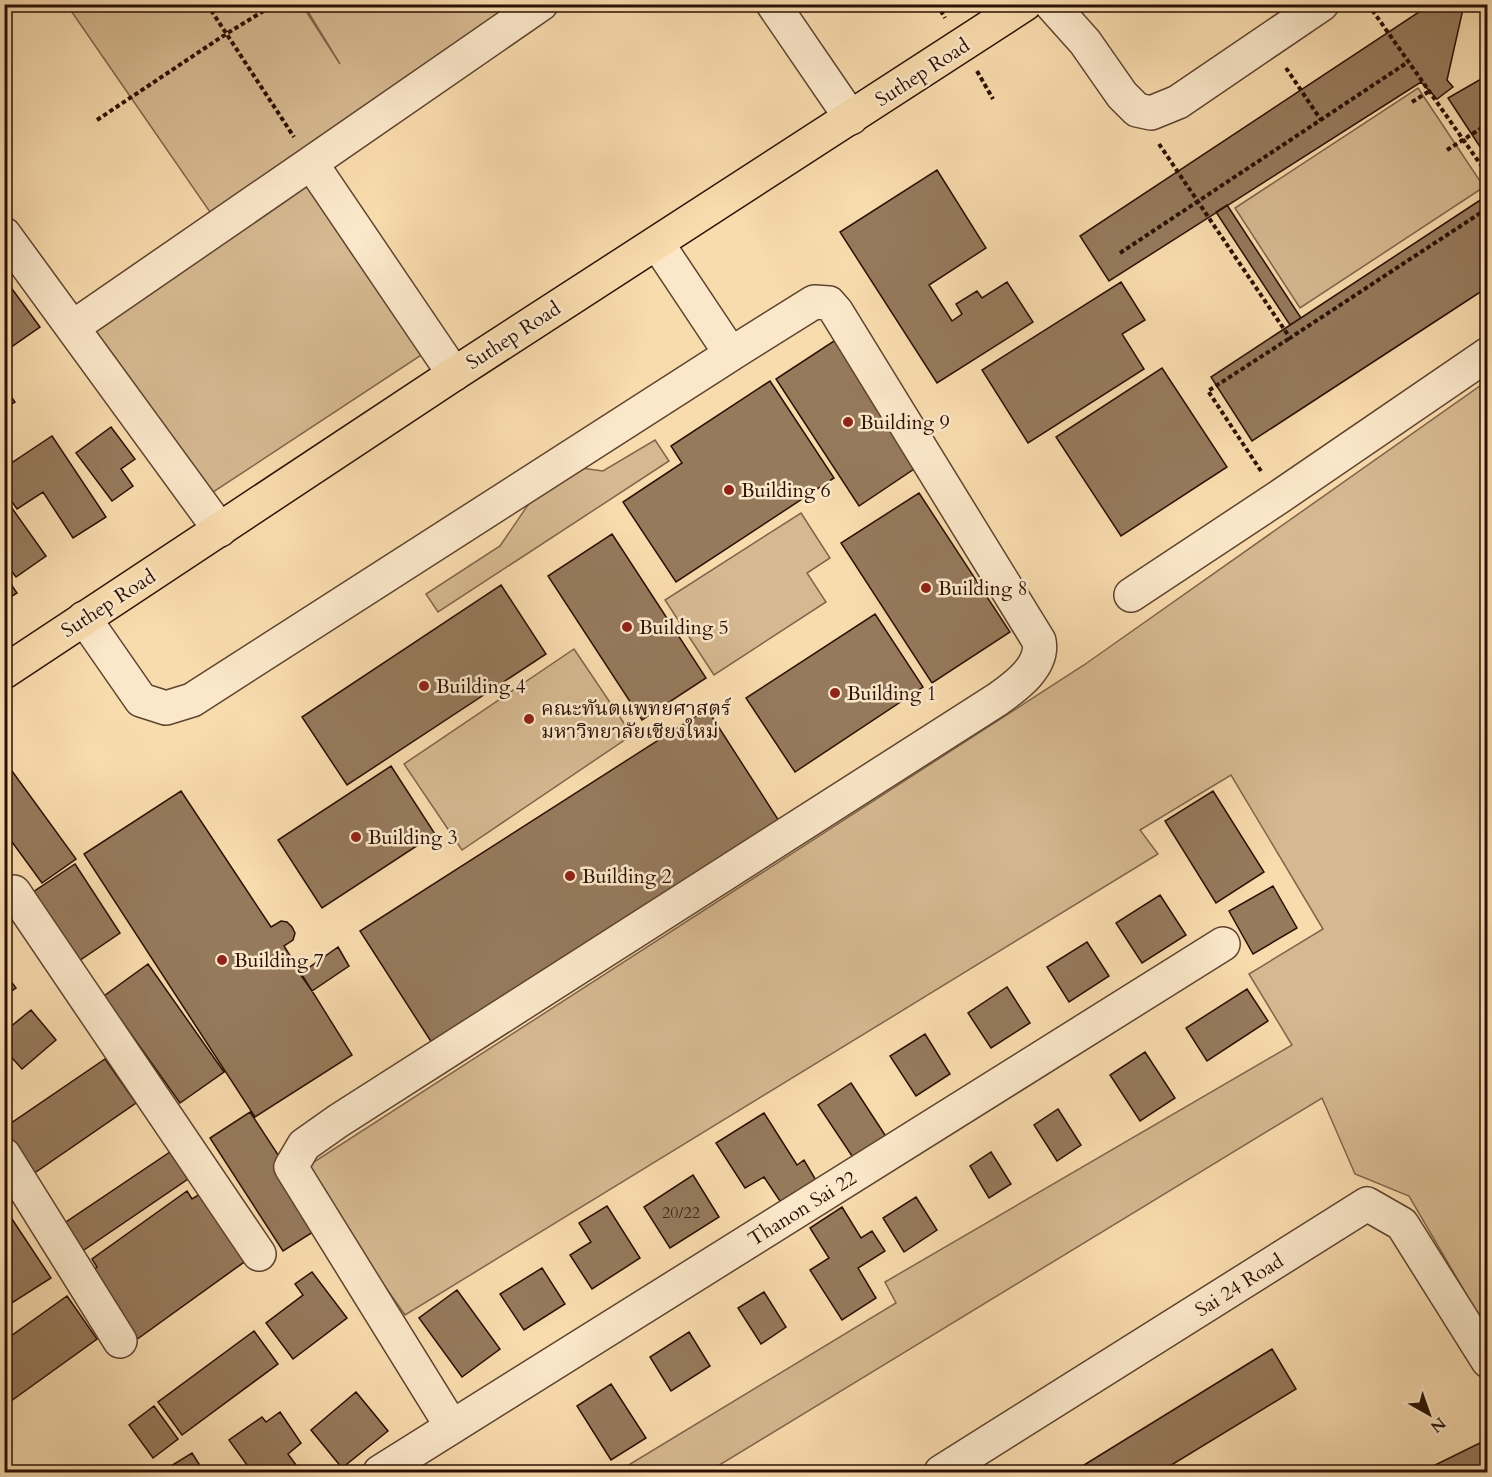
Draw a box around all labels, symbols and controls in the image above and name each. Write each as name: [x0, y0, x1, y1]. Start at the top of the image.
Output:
street label: Suthep Road: [870, 32, 975, 113]
street label: Suthep Road: [461, 295, 566, 376]
place label: Building 9: [860, 409, 950, 436]
marker: Building 9: [841, 415, 855, 429]
place label: Building 6: [741, 477, 831, 504]
marker: Building 6: [722, 483, 736, 497]
street label: Suthep Road: [56, 563, 161, 644]
place label: Building 8: [938, 575, 1028, 602]
marker: Building 8: [919, 581, 933, 595]
place label: Building 5: [639, 614, 729, 641]
marker: Building 5: [620, 620, 634, 634]
place label: Building 4: [436, 673, 526, 700]
marker: Building 4: [417, 679, 431, 693]
place label: Building 1: [847, 680, 937, 707]
marker: Building 1: [828, 686, 842, 700]
place label: คณะทันตแพทยศาสตร์ มหาวิทยาลัยเชียงใหม่: [541, 695, 732, 745]
marker: คณะทันตแพทยศาสตร์ มหาวิทยาลัยเชียงใหม่: [522, 712, 536, 726]
place label: Building 3: [368, 824, 458, 851]
marker: Building 3: [349, 830, 363, 844]
place label: Building 2: [582, 863, 672, 890]
marker: Building 2: [563, 869, 577, 883]
place label: Building 7: [234, 947, 324, 974]
marker: Building 7: [215, 953, 229, 967]
street label: Thanon Sai 22: [743, 1164, 862, 1253]
house number: 20/22: [662, 1202, 700, 1224]
street label: Sai 24 Road: [1190, 1247, 1289, 1323]
north arrow: [1399, 1384, 1459, 1444]
text: N: [1426, 1412, 1450, 1438]

